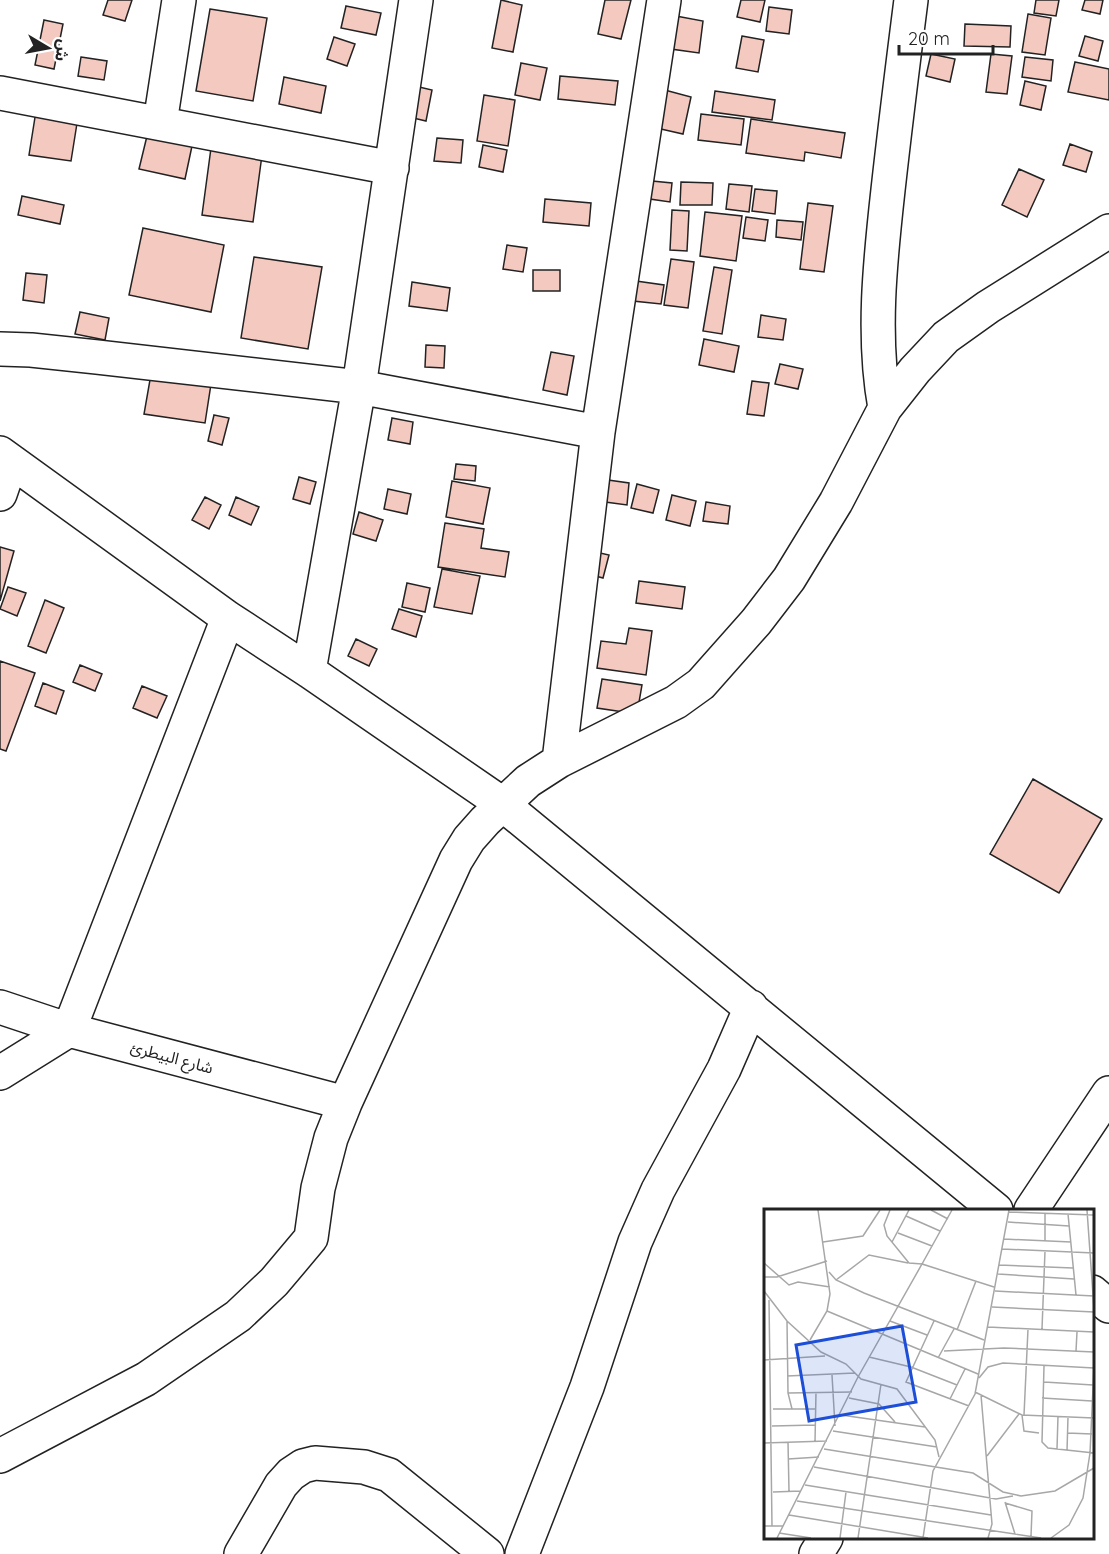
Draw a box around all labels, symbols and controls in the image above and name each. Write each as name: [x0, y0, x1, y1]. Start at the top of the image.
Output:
north arrow: [18, 18, 78, 78]
scale bar: [899, 18, 994, 56]
text: 20 m: [908, 27, 950, 50]
text: ش: [51, 38, 75, 63]
street label: شارع البيطرئ: [128, 1036, 216, 1081]
inset map: [764, 1209, 1094, 1539]

